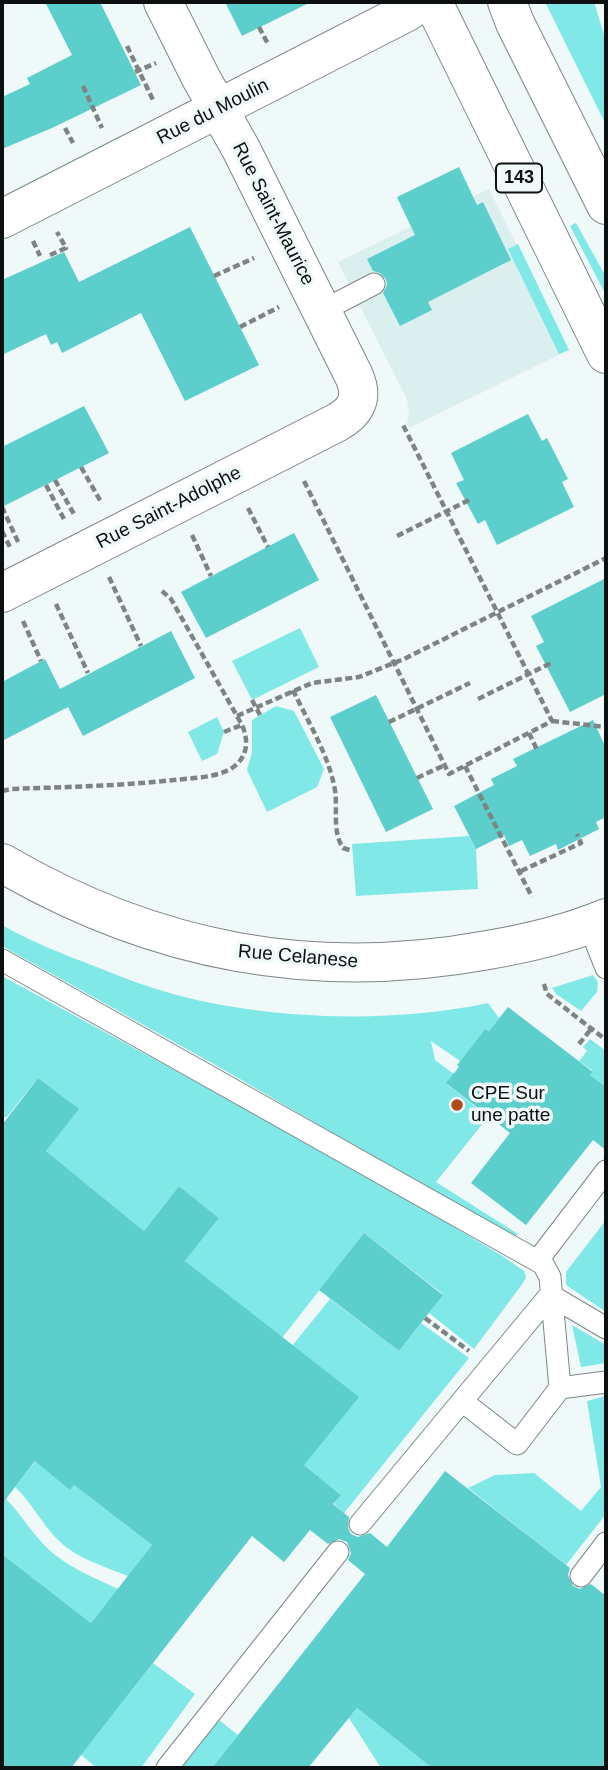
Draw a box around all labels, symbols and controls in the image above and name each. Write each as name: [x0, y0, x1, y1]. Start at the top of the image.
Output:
street label: Rue du Moulin: [153, 74, 273, 150]
street label: Rue Saint-Maurice: [227, 139, 319, 289]
road number: 143: [496, 163, 542, 192]
street label: Rue Saint-Adolphe: [93, 462, 245, 554]
street label: Rue Celanese: [237, 940, 359, 974]
place label: CPE Sur une patte: [471, 1083, 550, 1127]
marker: CPE Sur une patte: [449, 1097, 465, 1113]

